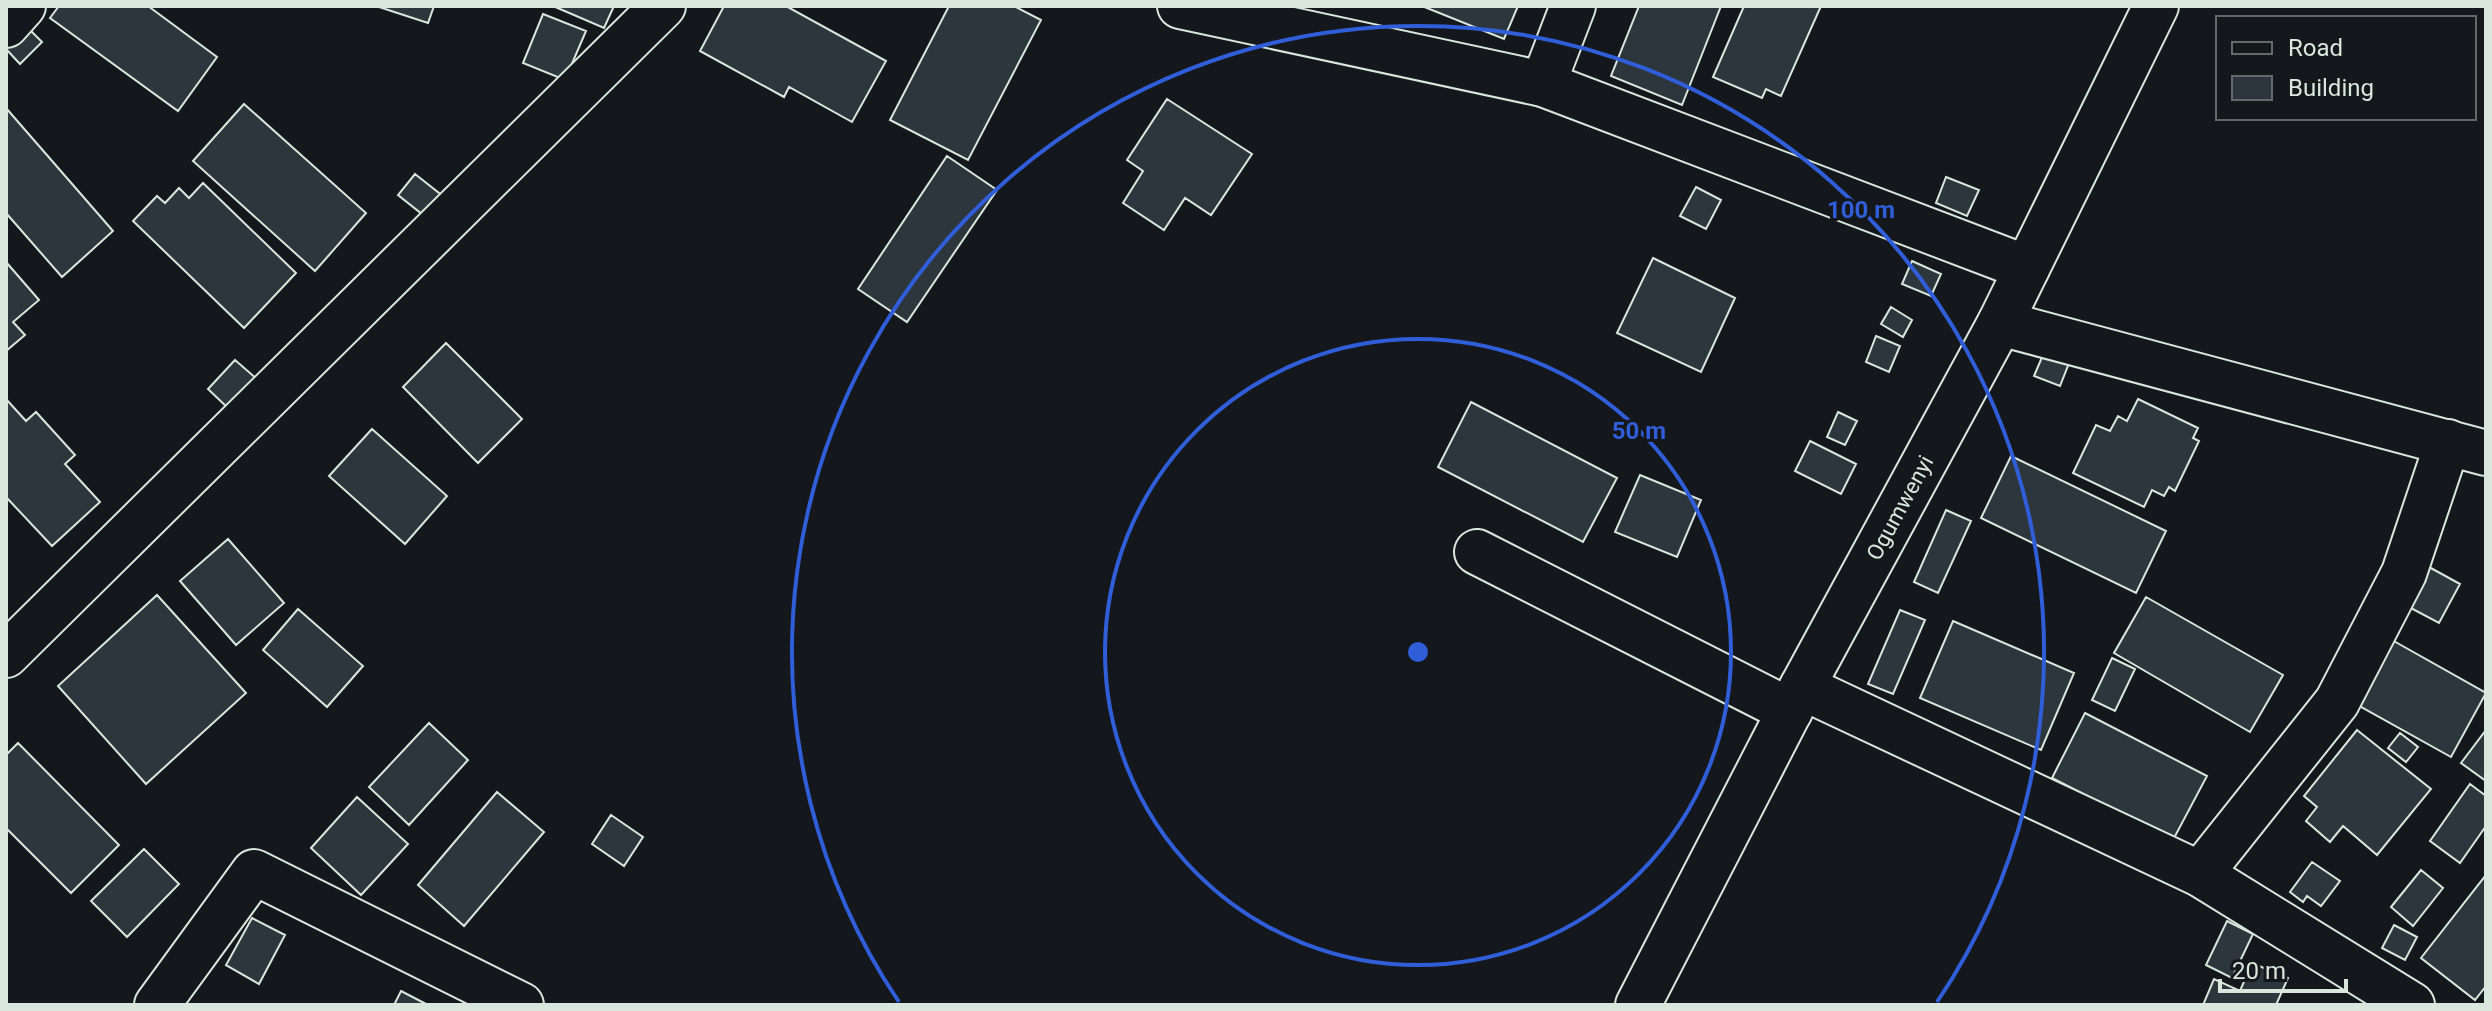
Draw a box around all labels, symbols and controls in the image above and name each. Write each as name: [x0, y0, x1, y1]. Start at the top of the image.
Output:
legend: [2216, 16, 2476, 120]
text: Road: [2288, 34, 2343, 62]
text: Building: [2288, 74, 2374, 102]
text: 100 m: [1827, 196, 1895, 224]
text: 50 m: [1612, 417, 1666, 445]
street label: Ogumwenyi: [1861, 451, 1938, 564]
centre of rings: [1404, 638, 1432, 666]
scale bar: [2220, 943, 2346, 993]
text: 20 m: [2232, 957, 2286, 985]

